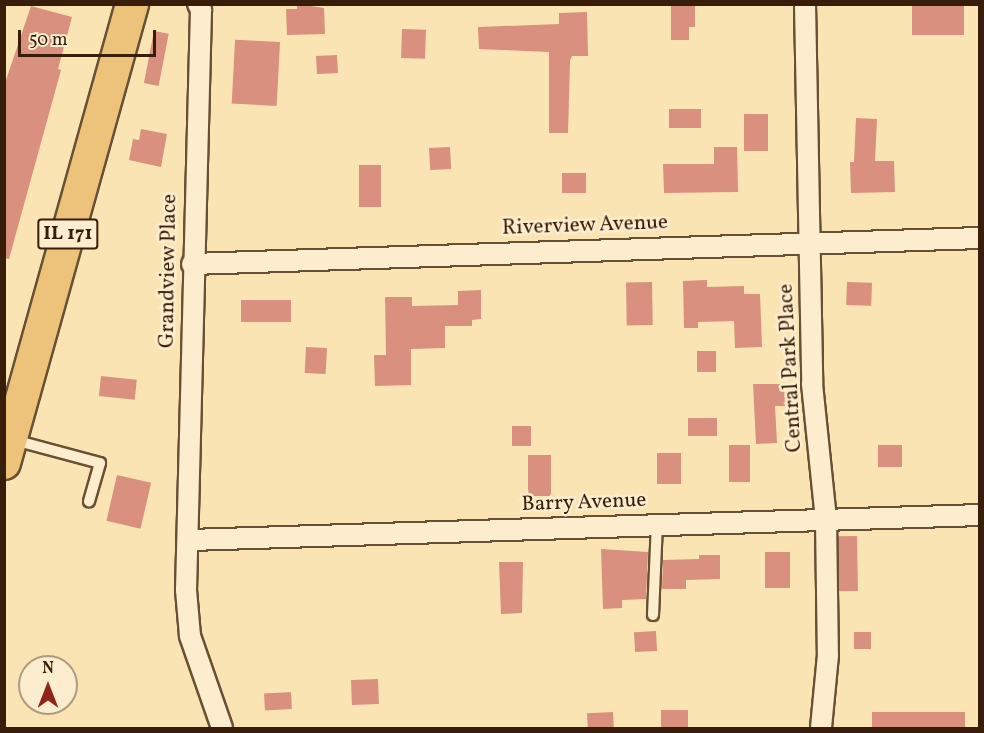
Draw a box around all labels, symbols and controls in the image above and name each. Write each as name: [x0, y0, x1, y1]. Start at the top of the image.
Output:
scale bar: [21, 18, 159, 56]
text: 50 m: [29, 28, 68, 53]
street label: Grandview Place: [155, 193, 183, 349]
street label: Riverview Avenue: [501, 211, 669, 241]
road number: IL 171: [36, 217, 100, 251]
street label: Central Park Place: [774, 283, 808, 453]
street label: Barry Avenue: [521, 488, 647, 518]
north arrow: [18, 655, 78, 715]
text: N: [42, 658, 54, 680]

